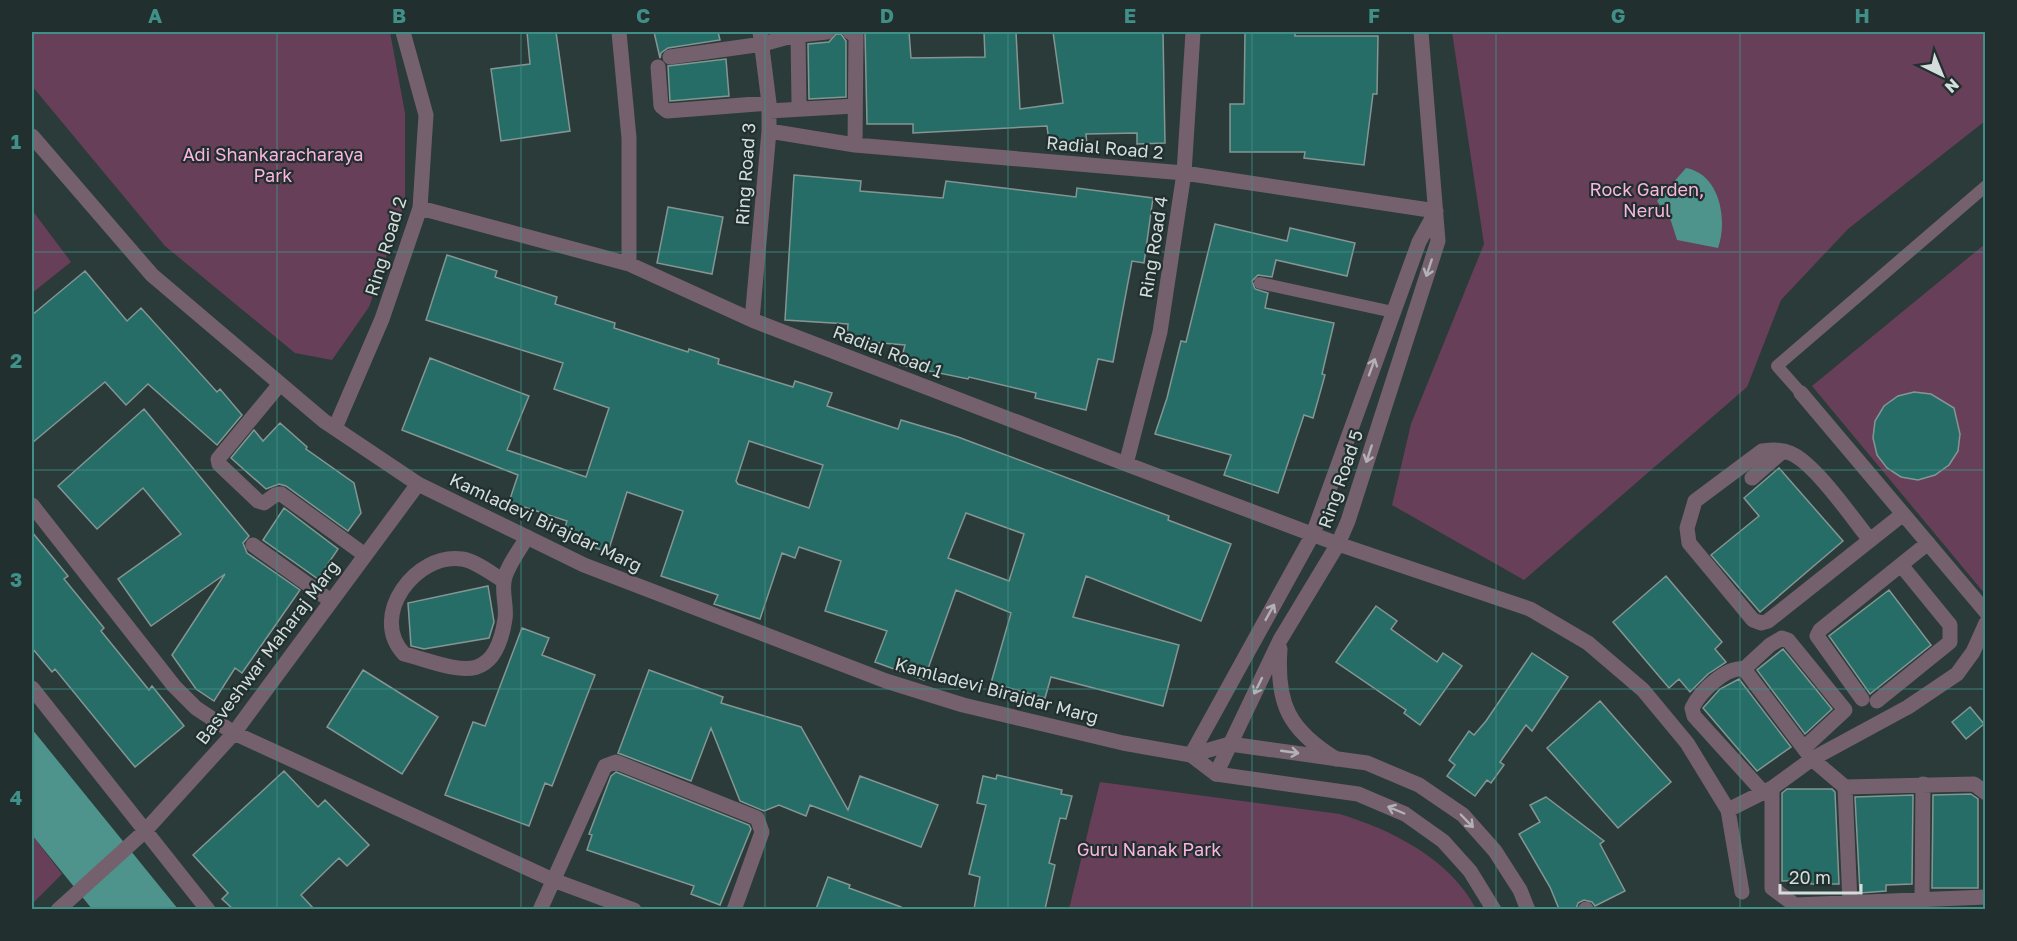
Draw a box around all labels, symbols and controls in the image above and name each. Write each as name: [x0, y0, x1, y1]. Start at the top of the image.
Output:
text: A: [148, 3, 162, 27]
text: B: [392, 3, 406, 27]
text: C: [636, 3, 650, 27]
text: D: [880, 3, 894, 27]
text: E: [1124, 3, 1136, 27]
text: F: [1368, 3, 1380, 27]
text: G: [1611, 3, 1625, 27]
text: H: [1854, 3, 1870, 27]
north arrow: [1912, 45, 1972, 105]
text: N: [1941, 75, 1964, 97]
street label: Ring Road 3: [730, 122, 760, 226]
text: 1: [11, 129, 21, 153]
street label: Radial Road 2: [1045, 131, 1165, 163]
park label: Adi Shankaracharaya Park: [183, 143, 363, 186]
park label: Rock Garden, Nerul: [1589, 178, 1705, 221]
street label: Ring Road 2: [359, 194, 411, 298]
street label: Ring Road 4: [1134, 194, 1172, 300]
one-way arrow: [1423, 258, 1434, 277]
street label: Radial Road 1: [830, 320, 946, 382]
text: 2: [10, 348, 22, 372]
one-way arrow: [1368, 358, 1379, 377]
street label: Ring Road 5: [1313, 427, 1367, 531]
one-way arrow: [1363, 444, 1374, 463]
street label: Kamladevi Birajdar Marg: [446, 468, 646, 576]
street label: Basveshwar Maharaj Marg: [190, 556, 344, 748]
text: 3: [10, 567, 22, 591]
one-way arrow: [1265, 603, 1276, 621]
street label: Kamladevi Birajdar Marg: [893, 652, 1101, 728]
one-way arrow: [1252, 676, 1264, 694]
one-way arrow: [1279, 747, 1299, 758]
text: 4: [10, 785, 22, 809]
one-way arrow: [1387, 804, 1405, 815]
one-way arrow: [1460, 813, 1475, 828]
park label: Guru Nanak Park: [1077, 838, 1221, 860]
scale bar: [1780, 857, 1861, 895]
text: 20 m: [1789, 866, 1831, 888]

